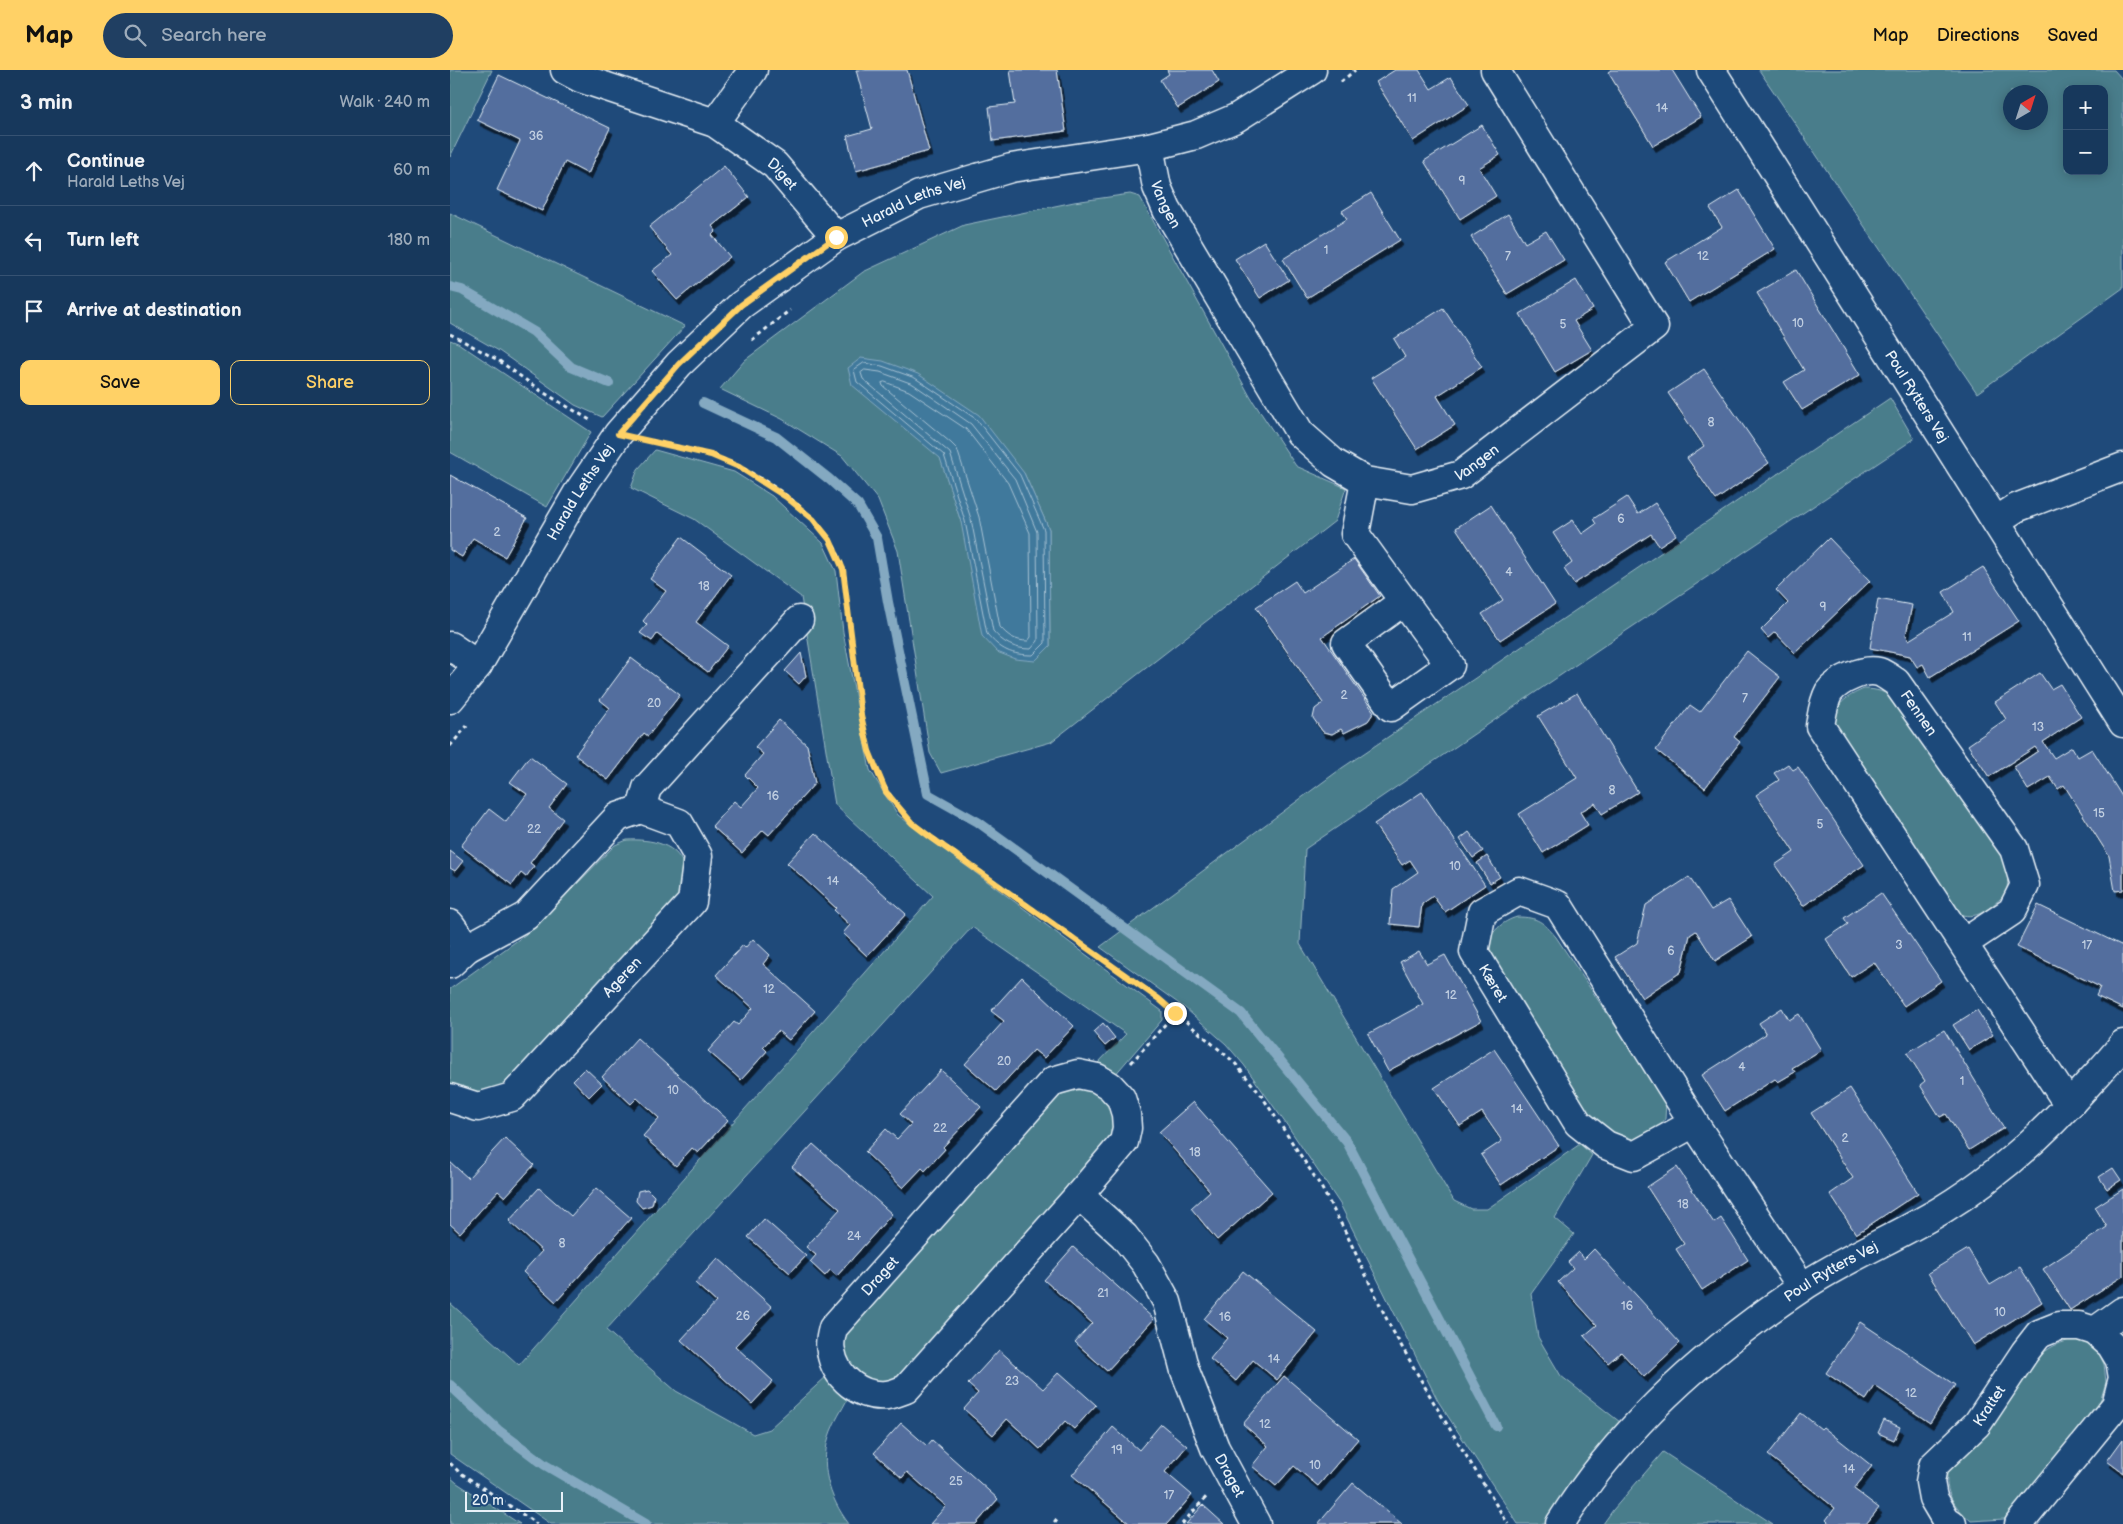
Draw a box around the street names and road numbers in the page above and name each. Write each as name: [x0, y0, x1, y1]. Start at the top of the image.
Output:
street label: Diget: [764, 154, 801, 194]
street label: Harald Leths Vej: [859, 173, 968, 232]
street label: Vangen: [1146, 179, 1185, 232]
street label: Poul Rytters Vej: [1880, 347, 1953, 446]
street label: Harald Leths Vej: [543, 440, 618, 544]
street label: Vangen: [1453, 440, 1503, 486]
street label: Fennen: [1896, 687, 1941, 740]
street label: Ageren: [599, 953, 646, 1002]
street label: Kæret: [1474, 961, 1511, 1006]
street label: Poul Rytters Vej: [1781, 1237, 1881, 1307]
street label: Draget: [858, 1252, 903, 1300]
street label: Krattet: [1969, 1382, 2010, 1430]
street label: Draget: [1210, 1451, 1249, 1501]

